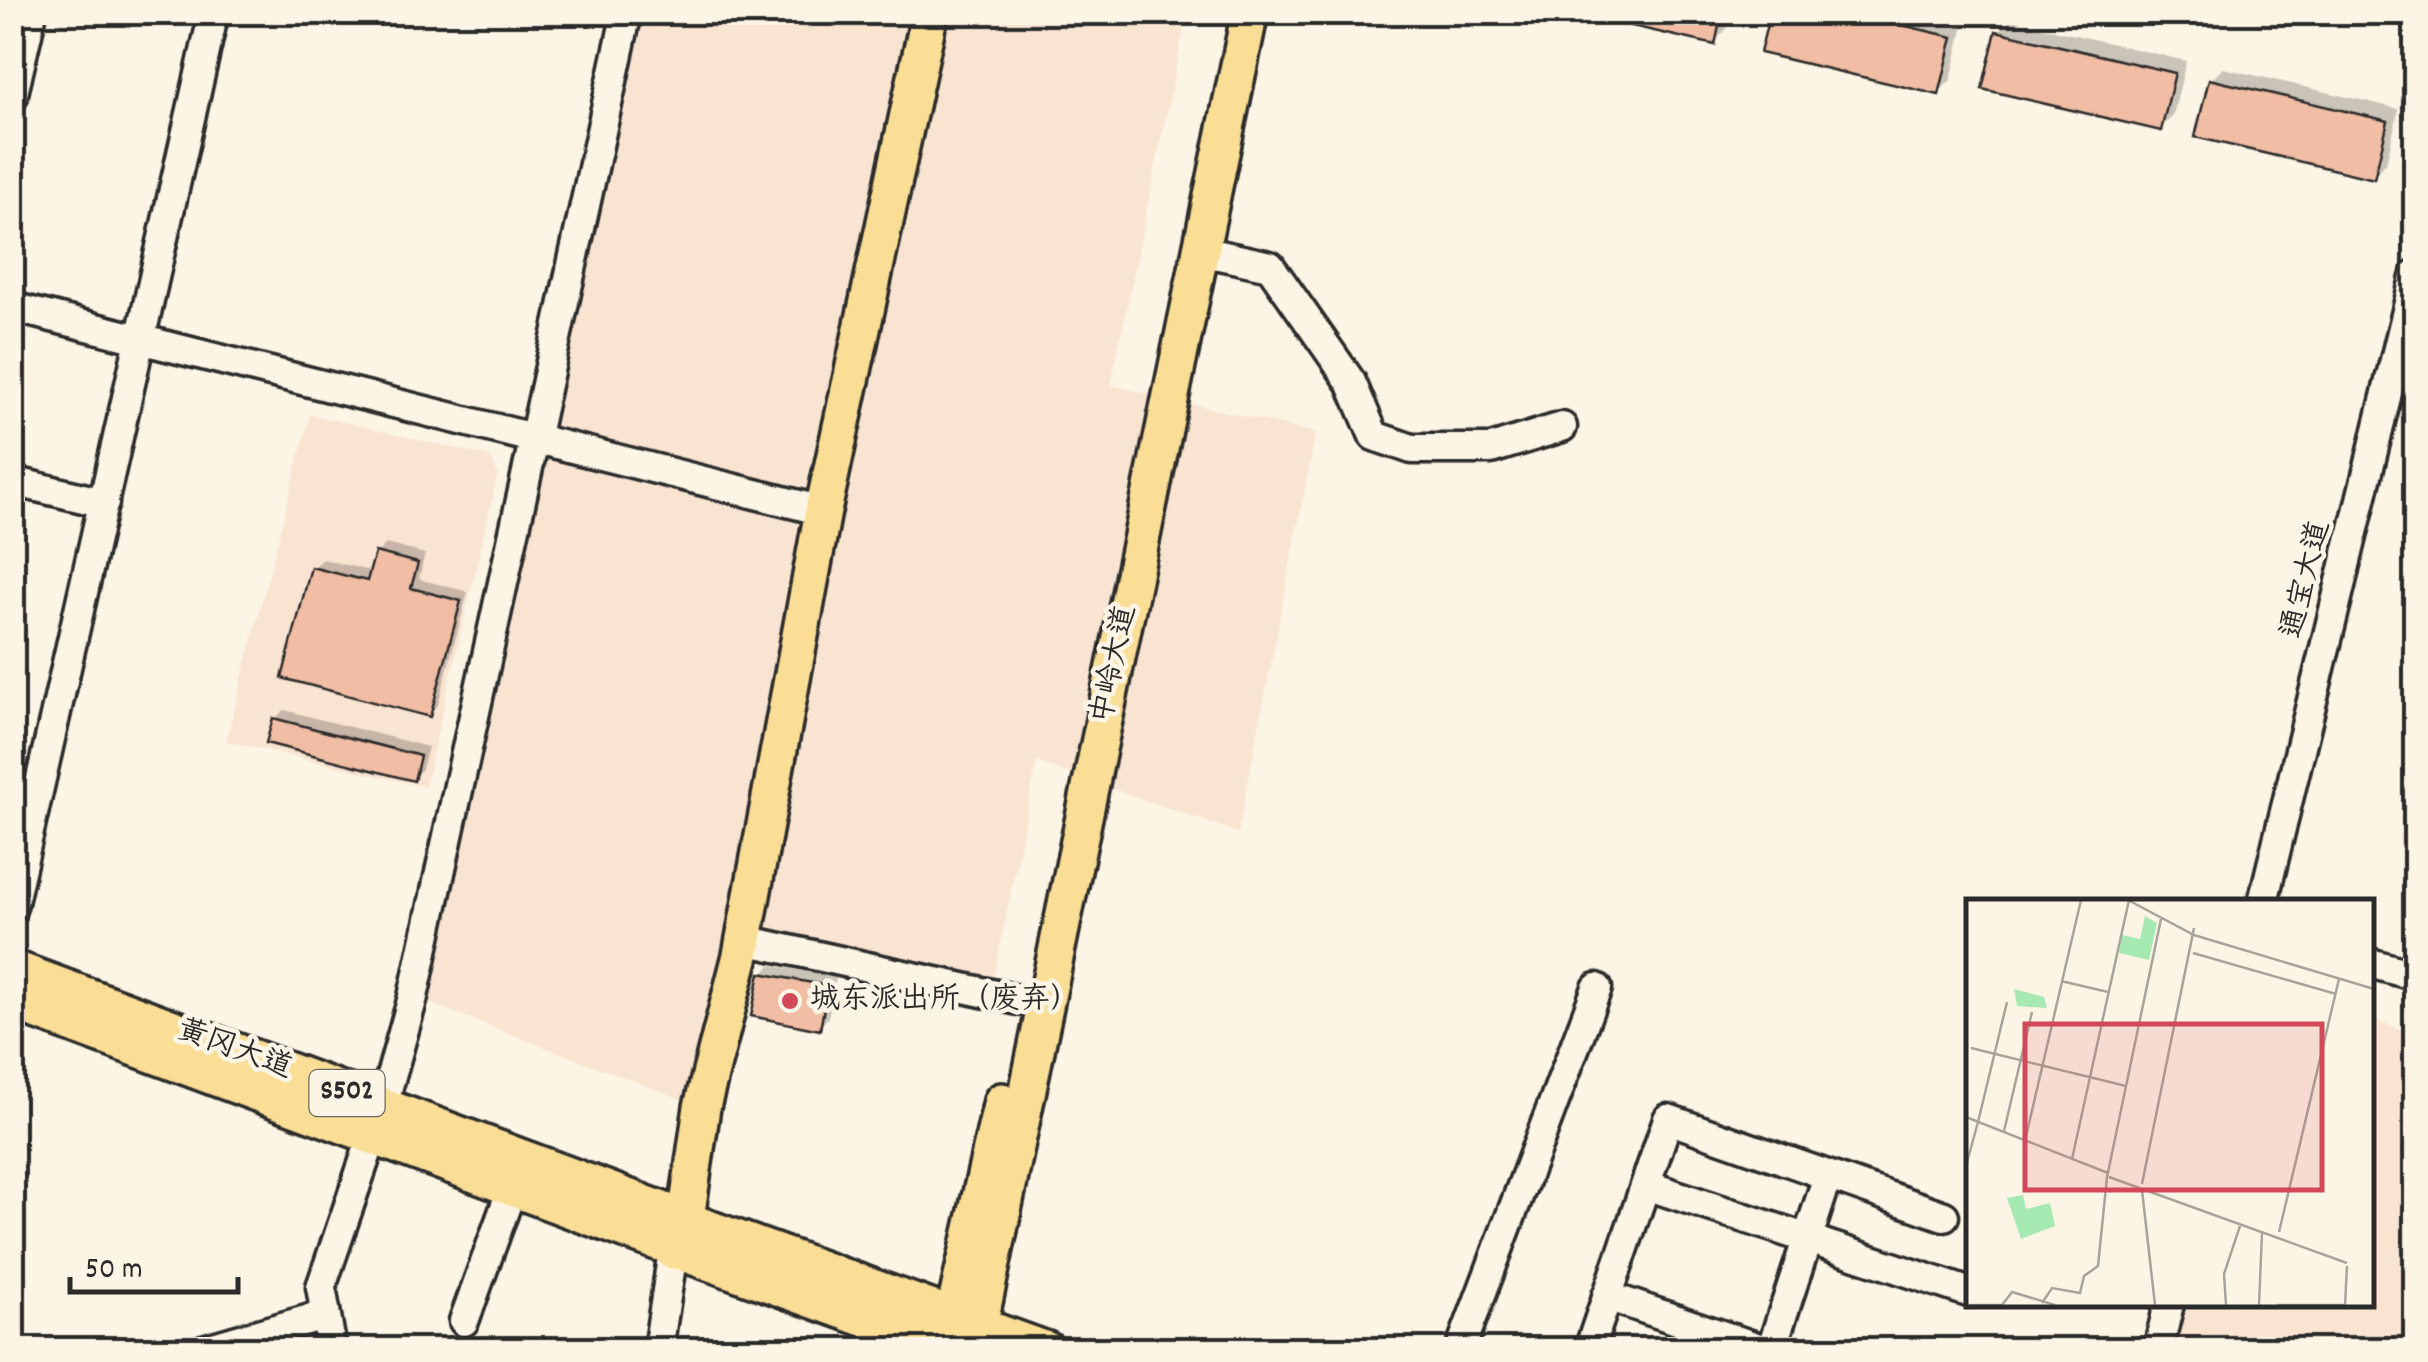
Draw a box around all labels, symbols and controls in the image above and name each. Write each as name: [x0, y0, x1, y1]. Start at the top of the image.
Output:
street label: 通宝大道: [2273, 517, 2343, 643]
street label: 中岭大道: [1082, 602, 1150, 728]
inset map: [1966, 899, 2373, 1307]
place label: 城东派出所（废弃）: [810, 980, 1080, 1023]
marker: 城东派出所（废弃）: [779, 990, 801, 1012]
street label: 黄冈大道: [170, 1010, 298, 1092]
road number: S502: [310, 1070, 384, 1116]
scale bar: [70, 1232, 238, 1294]
text: 50 m: [85, 1250, 143, 1293]

